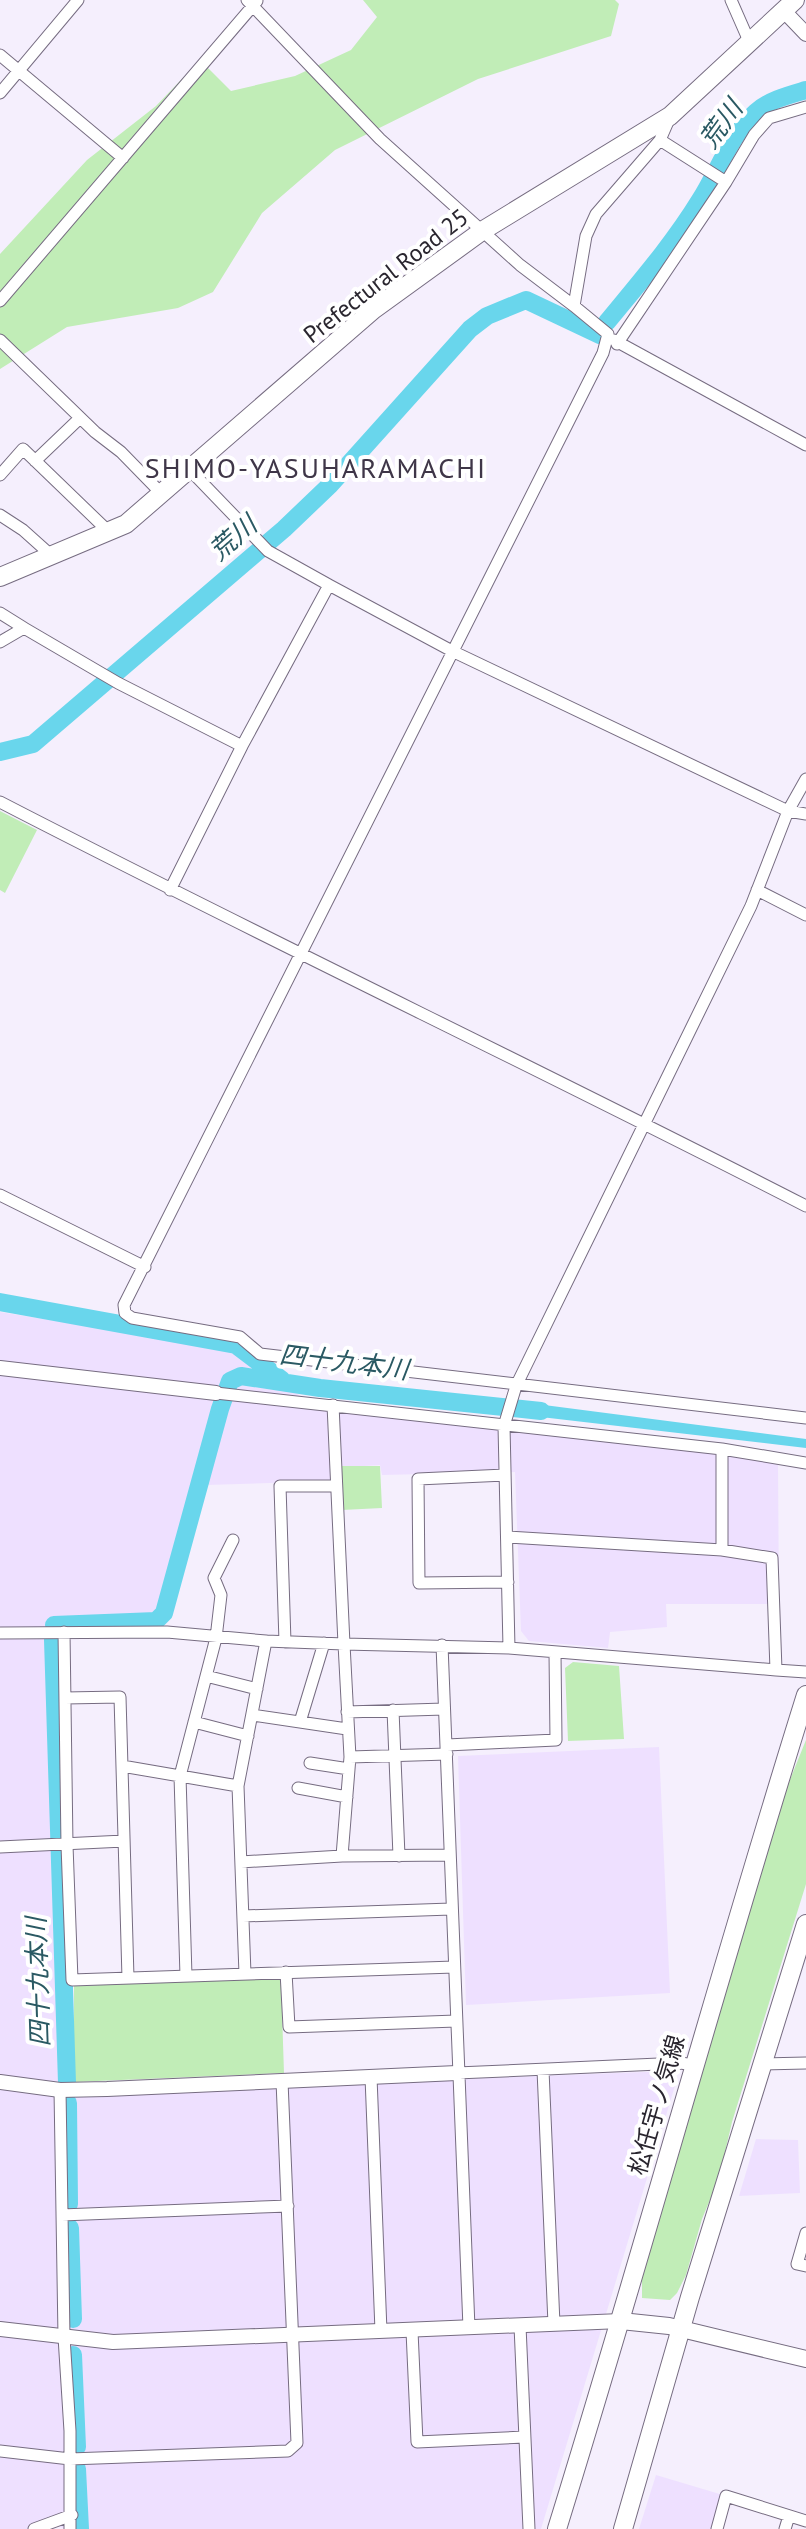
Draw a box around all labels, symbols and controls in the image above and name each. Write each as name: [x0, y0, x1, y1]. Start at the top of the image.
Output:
water label: 荒川: [692, 91, 751, 154]
street label: Prefectural Road 25: [297, 202, 474, 350]
district label: SHIMO-YASUHARAMACHI: [145, 449, 487, 486]
water label: 荒川: [202, 506, 265, 567]
water label: 四十九本川: [278, 1337, 414, 1386]
water label: 四十九本川: [19, 1913, 56, 2048]
street label: 松任宇ノ気線: [622, 2031, 691, 2178]

